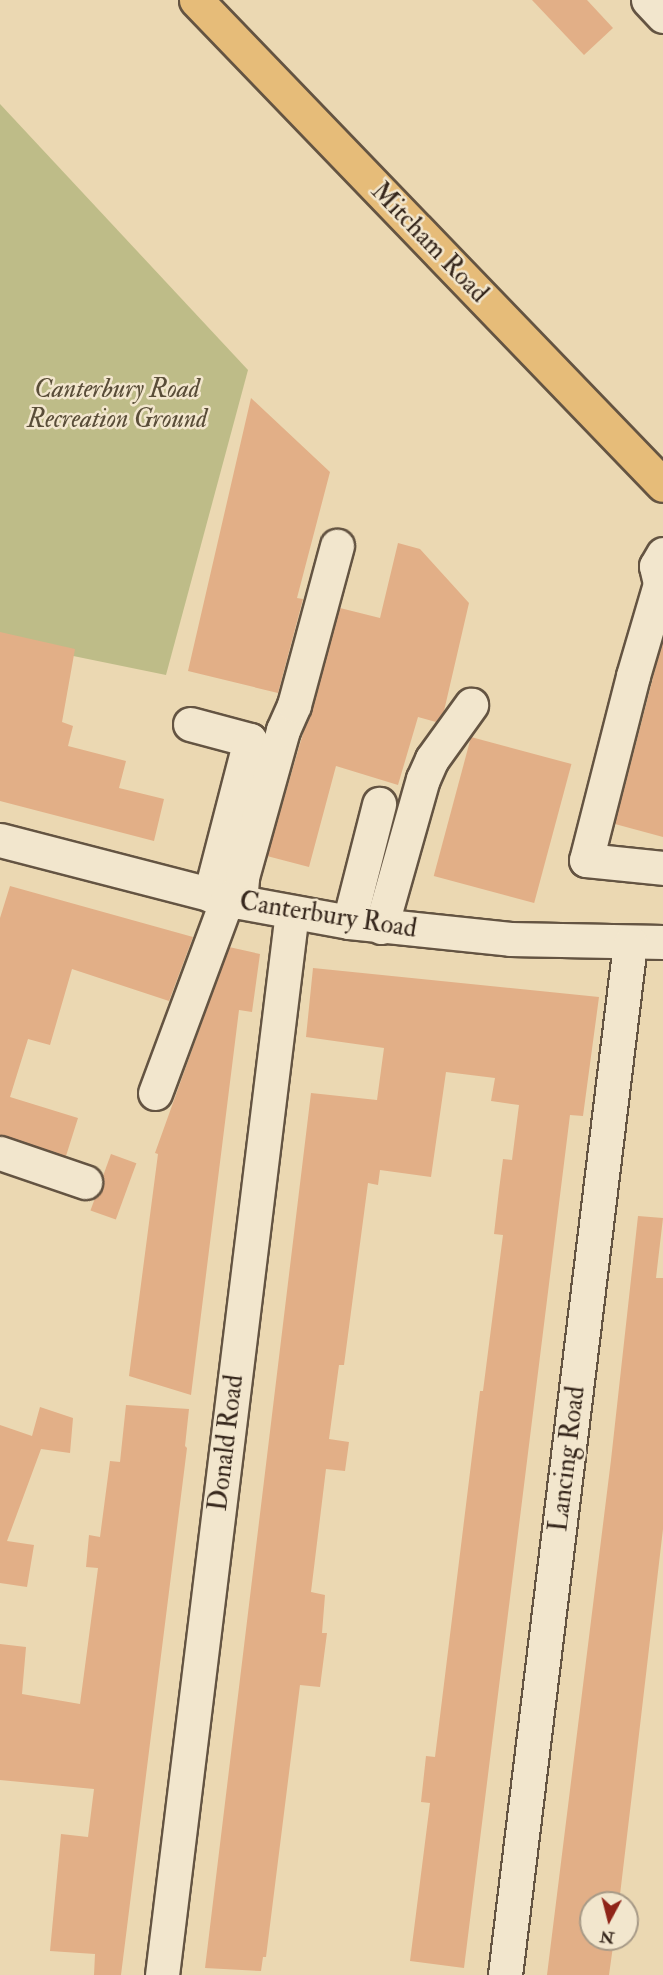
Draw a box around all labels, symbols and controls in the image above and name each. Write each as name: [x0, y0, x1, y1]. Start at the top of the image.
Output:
street label: Mitcham Road: [364, 176, 494, 310]
park label: Canterbury Road Recreation Ground: [27, 374, 207, 436]
street label: Canterbury Road: [237, 887, 419, 945]
street label: Donald Road: [203, 1373, 251, 1513]
street label: Lancing Road: [544, 1384, 592, 1534]
north arrow: [579, 1891, 639, 1951]
text: N: [599, 1926, 615, 1948]

